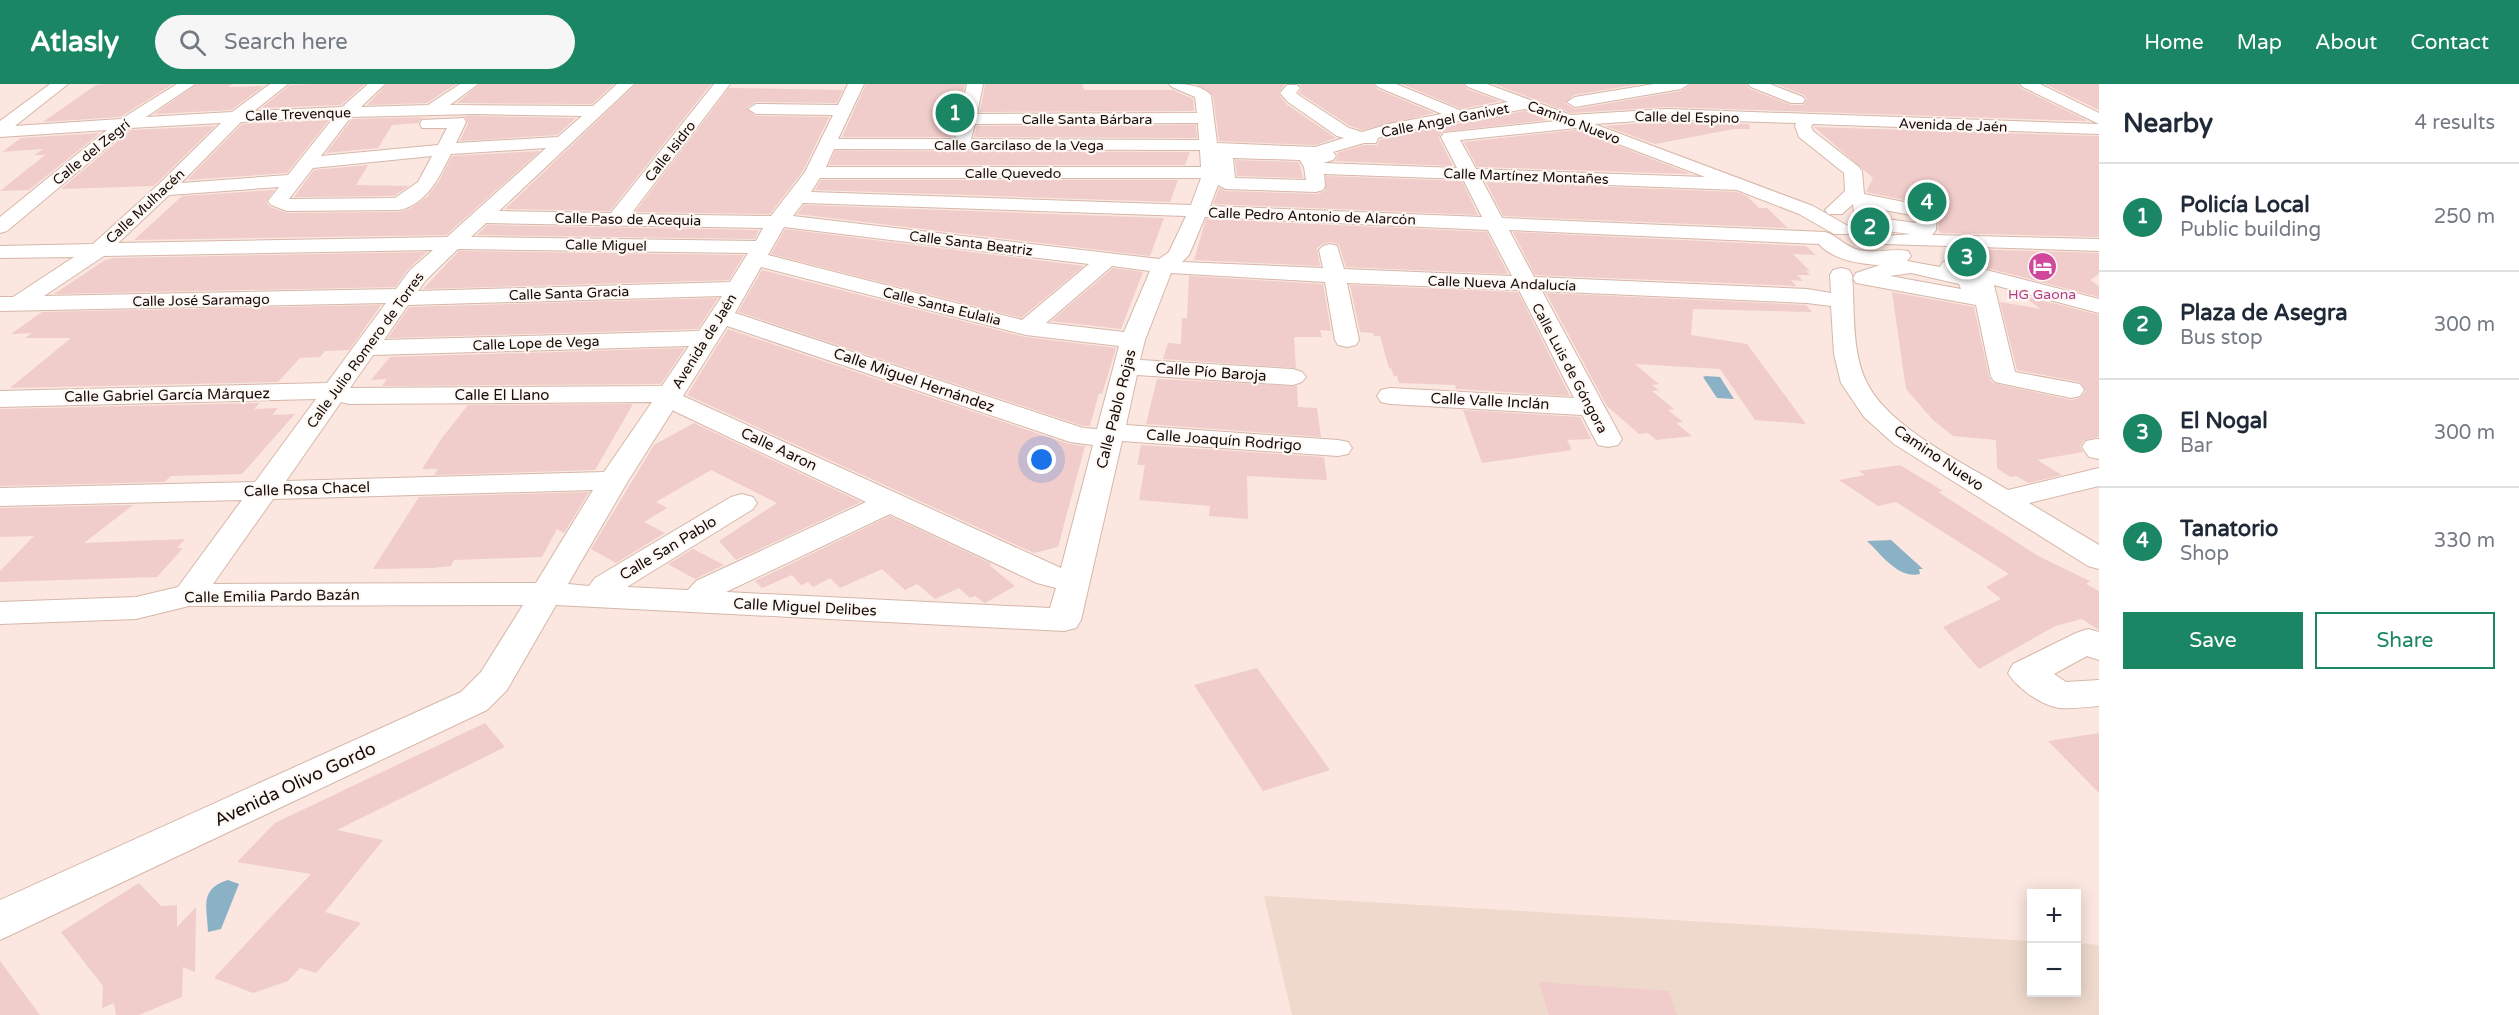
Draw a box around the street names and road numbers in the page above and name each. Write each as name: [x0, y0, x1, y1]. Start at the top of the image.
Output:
street label: Camino Nuevo: [1525, 97, 1623, 148]
street label: Calle Angel Ganivet: [1380, 100, 1511, 141]
street label: Calle Trevenque: [245, 104, 351, 125]
street label: Calle del Espino: [1634, 108, 1740, 127]
street label: Calle Santa Bárbara: [1022, 111, 1152, 128]
street label: Avenida de Jaén: [1898, 115, 2008, 136]
street label: Calle del Zegrí: [49, 116, 134, 189]
street label: Calle Isidro: [641, 117, 699, 185]
street label: Calle Garcilaso de la Vega: [934, 137, 1104, 154]
street label: Calle Mulhacén: [102, 165, 188, 247]
street label: Calle Quevedo: [965, 165, 1061, 182]
street label: Calle Martínez Montañes: [1443, 165, 1609, 188]
street label: Calle Pedro Antonio de Alarcón: [1208, 204, 1416, 229]
street label: Calle Paso de Acequia: [555, 210, 701, 229]
street label: Calle Santa Beatriz: [908, 227, 1034, 260]
street label: Calle Miguel: [565, 236, 647, 255]
street label: Calle Julio Romero de Torres: [303, 269, 428, 432]
street label: Calle Nueva Andalucía: [1427, 272, 1577, 295]
street label: Calle Santa Gracia: [509, 283, 630, 304]
street label: Calle Santa Eulalia: [881, 284, 1003, 329]
street label: Calle José Saramago: [132, 291, 270, 310]
street label: Avenida de Jaén: [668, 291, 740, 392]
street label: Calle Luis de Góngora: [1528, 300, 1611, 436]
street label: Calle Lope de Vega: [472, 333, 600, 354]
street label: Calle Miguel Hernández: [831, 344, 997, 416]
street label: Calle Pablo Rojas: [1092, 347, 1140, 471]
street label: Calle Pío Baroja: [1155, 359, 1267, 385]
street label: Calle Gabriel García Márquez: [64, 384, 270, 406]
street label: Calle El Llano: [455, 386, 549, 404]
street label: Calle Valle Inclán: [1430, 389, 1550, 413]
street label: Camino Nuevo: [1890, 421, 1988, 495]
street label: Calle Aaron: [738, 423, 820, 475]
street label: Calle Joaquín Rodrigo: [1146, 426, 1302, 454]
street label: Calle Rosa Chacel: [244, 478, 370, 500]
street label: Calle San Pablo: [616, 512, 720, 584]
street label: Calle Emilia Pardo Bazán: [184, 585, 360, 607]
street label: Calle Miguel Delibes: [733, 594, 877, 620]
street label: Avenida Olivo Gordo: [211, 737, 379, 831]

